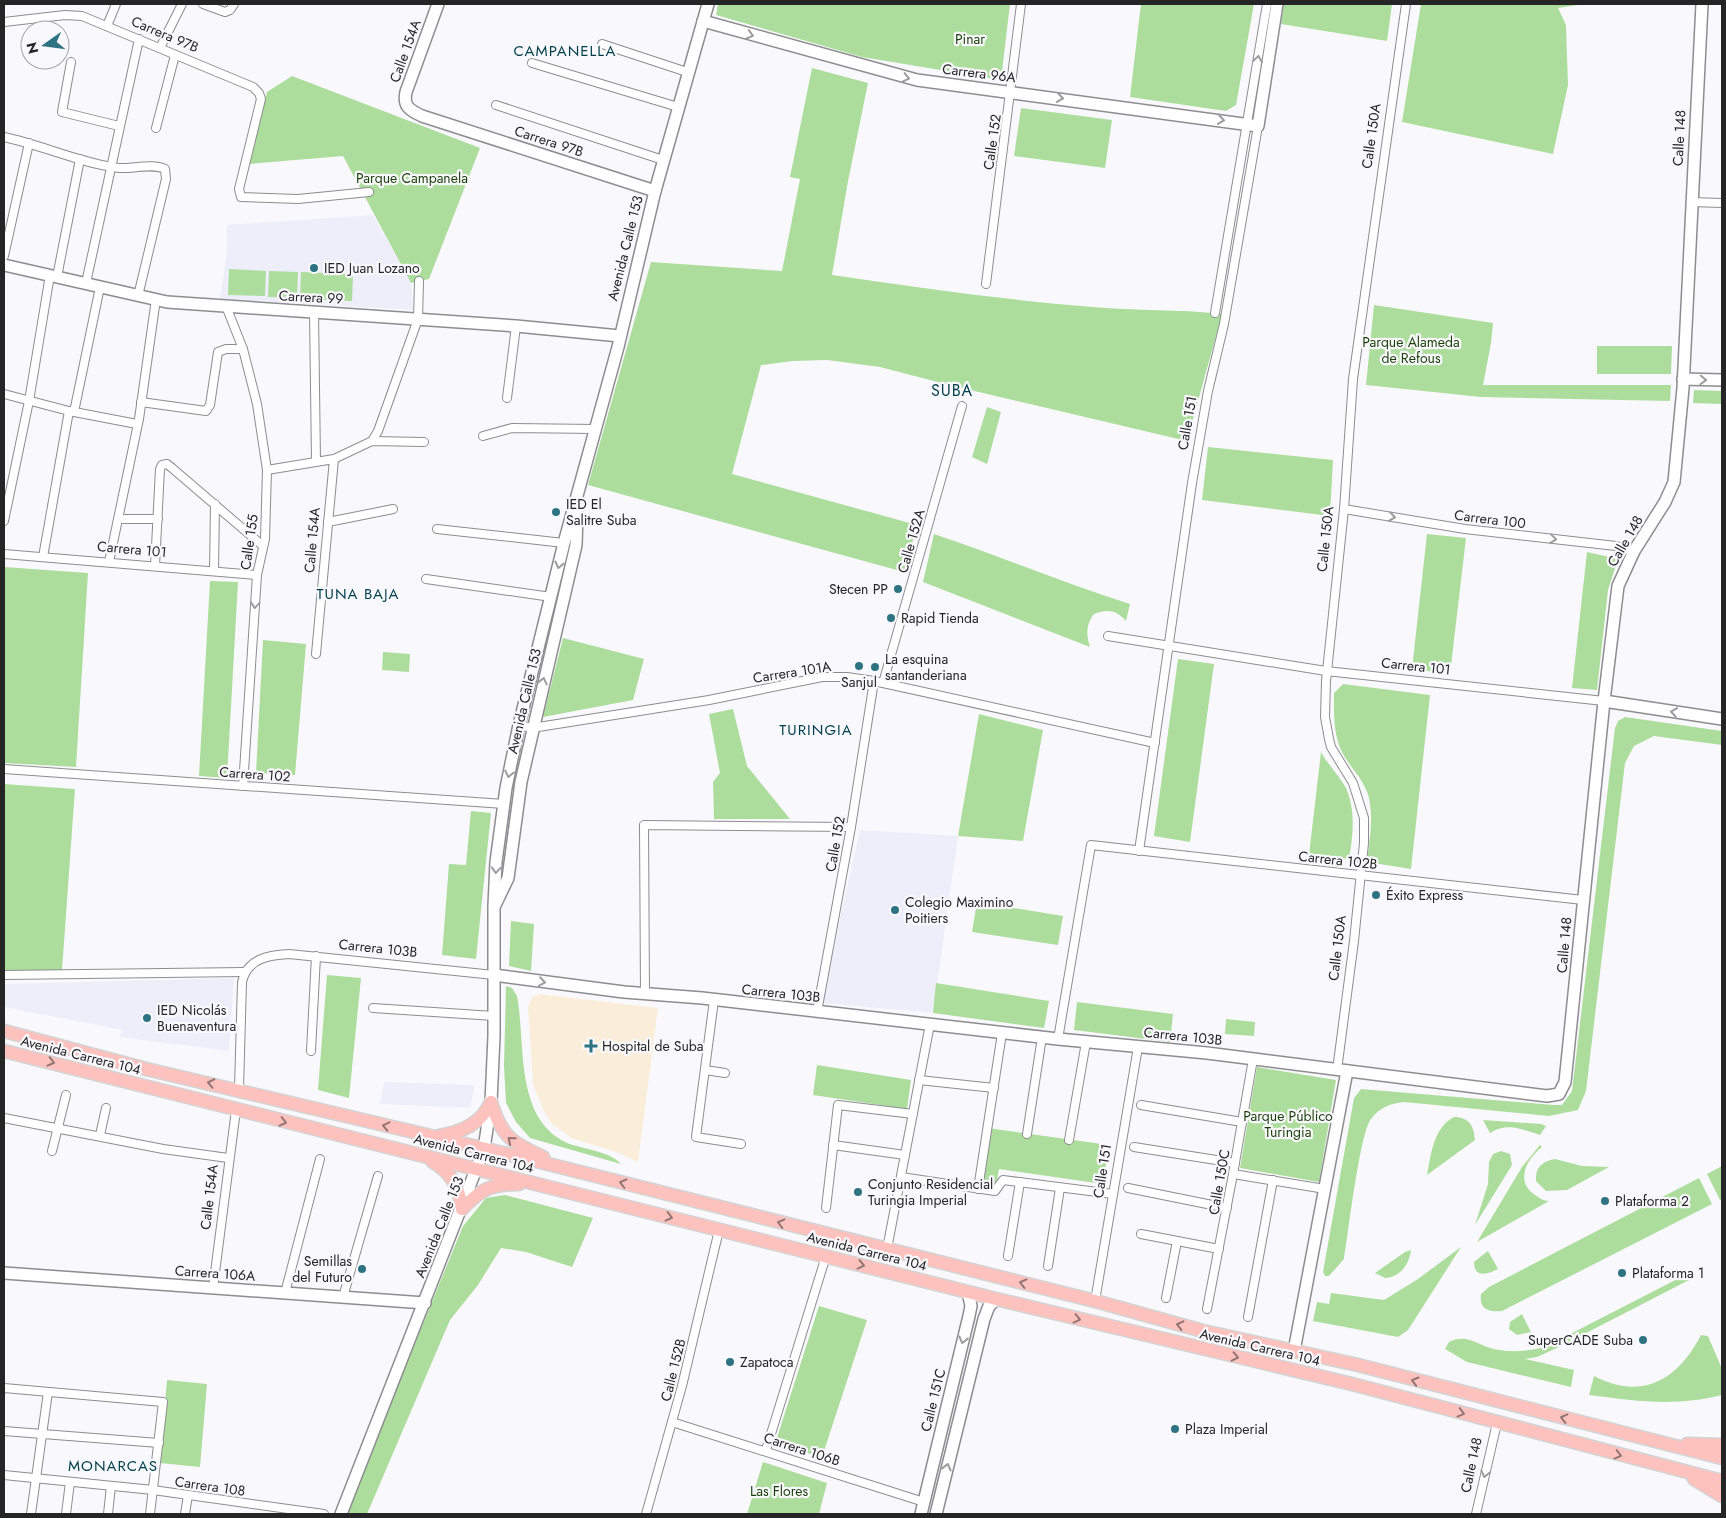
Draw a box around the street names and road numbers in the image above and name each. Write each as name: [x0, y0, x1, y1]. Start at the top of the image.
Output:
street label: Carrera 97B: [128, 11, 202, 57]
street label: Calle 154A: [384, 16, 426, 85]
street label: Carrera 96A: [941, 59, 1018, 88]
street label: Calle 150A: [1357, 101, 1386, 170]
street label: Calle 148: [1668, 109, 1690, 167]
street label: Calle 152: [978, 113, 1006, 171]
street label: Carrera 97B: [512, 120, 586, 162]
street label: Avenida Calle 153: [602, 193, 648, 303]
street label: Carrera 99: [278, 285, 344, 309]
street label: Calle 151: [1172, 394, 1202, 452]
street label: Calle 150A: [1312, 504, 1338, 573]
street label: Carrera 100: [1453, 505, 1527, 533]
street label: Calle 154A: [299, 506, 325, 574]
street label: Calle 152A: [892, 506, 930, 575]
street label: Calle 148: [1602, 512, 1648, 570]
street label: Calle 155: [235, 513, 263, 571]
street label: Carrera 101: [96, 536, 168, 562]
street label: Avenida Calle 153: [502, 646, 546, 756]
street label: Carrera 101: [1380, 652, 1452, 680]
street label: Carrera 101A: [751, 656, 833, 688]
street label: Carrera 102: [219, 762, 291, 786]
street label: Calle 152: [820, 814, 850, 873]
street label: Carrera 102B: [1298, 846, 1379, 874]
street label: Calle 150A: [1323, 913, 1351, 982]
street label: Calle 148: [1552, 916, 1576, 974]
street label: Carrera 103B: [338, 934, 418, 962]
street label: Carrera 103B: [741, 979, 821, 1007]
street label: Carrera 103B: [1143, 1022, 1223, 1050]
street label: Avenida Carrera 104: [19, 1030, 143, 1080]
street label: Avenida Carrera 104: [412, 1128, 536, 1178]
street label: Calle 151: [1088, 1142, 1116, 1200]
street label: Calle 150C: [1203, 1148, 1235, 1216]
street label: Calle 154A: [195, 1162, 223, 1231]
street label: Avenida Calle 153: [410, 1173, 469, 1281]
street label: Avenida Carrera 104: [805, 1226, 929, 1276]
street label: Carrera 106A: [174, 1260, 257, 1286]
street label: Avenida Carrera 104: [1198, 1323, 1322, 1371]
street label: Calle 152B: [656, 1336, 691, 1404]
street label: Calle 151C: [916, 1366, 950, 1434]
street label: Carrera 106B: [761, 1427, 843, 1471]
street label: Calle 148: [1455, 1435, 1487, 1495]
street label: Carrera 108: [173, 1471, 247, 1501]

